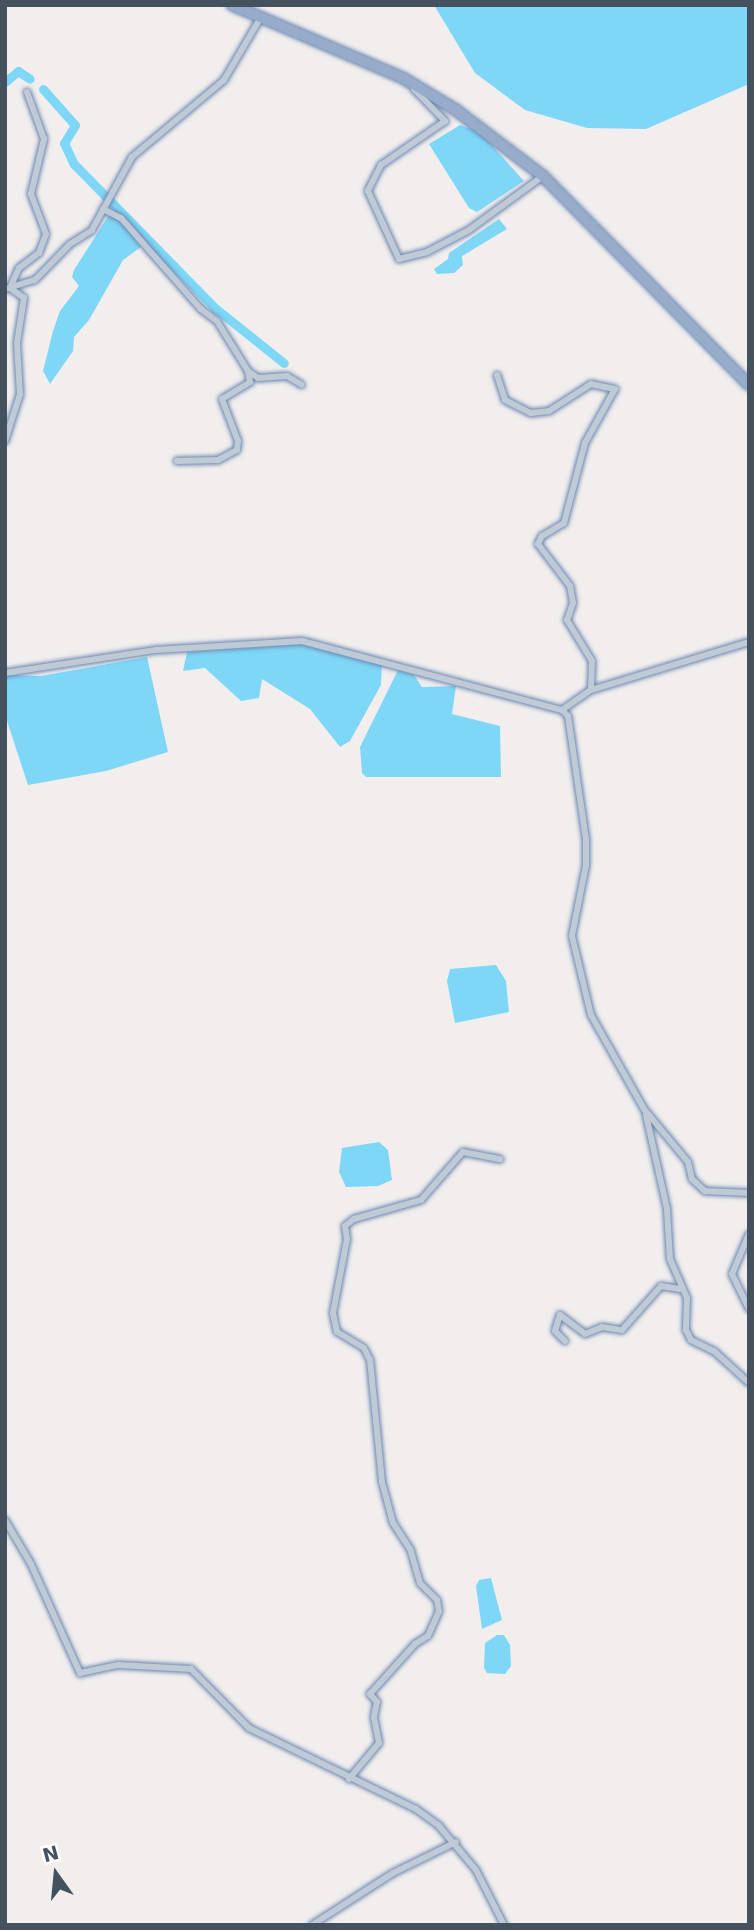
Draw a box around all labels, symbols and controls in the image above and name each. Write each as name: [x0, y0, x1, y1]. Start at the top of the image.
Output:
north arrow: [21, 1839, 91, 1909]
text: N: [40, 1841, 61, 1866]

